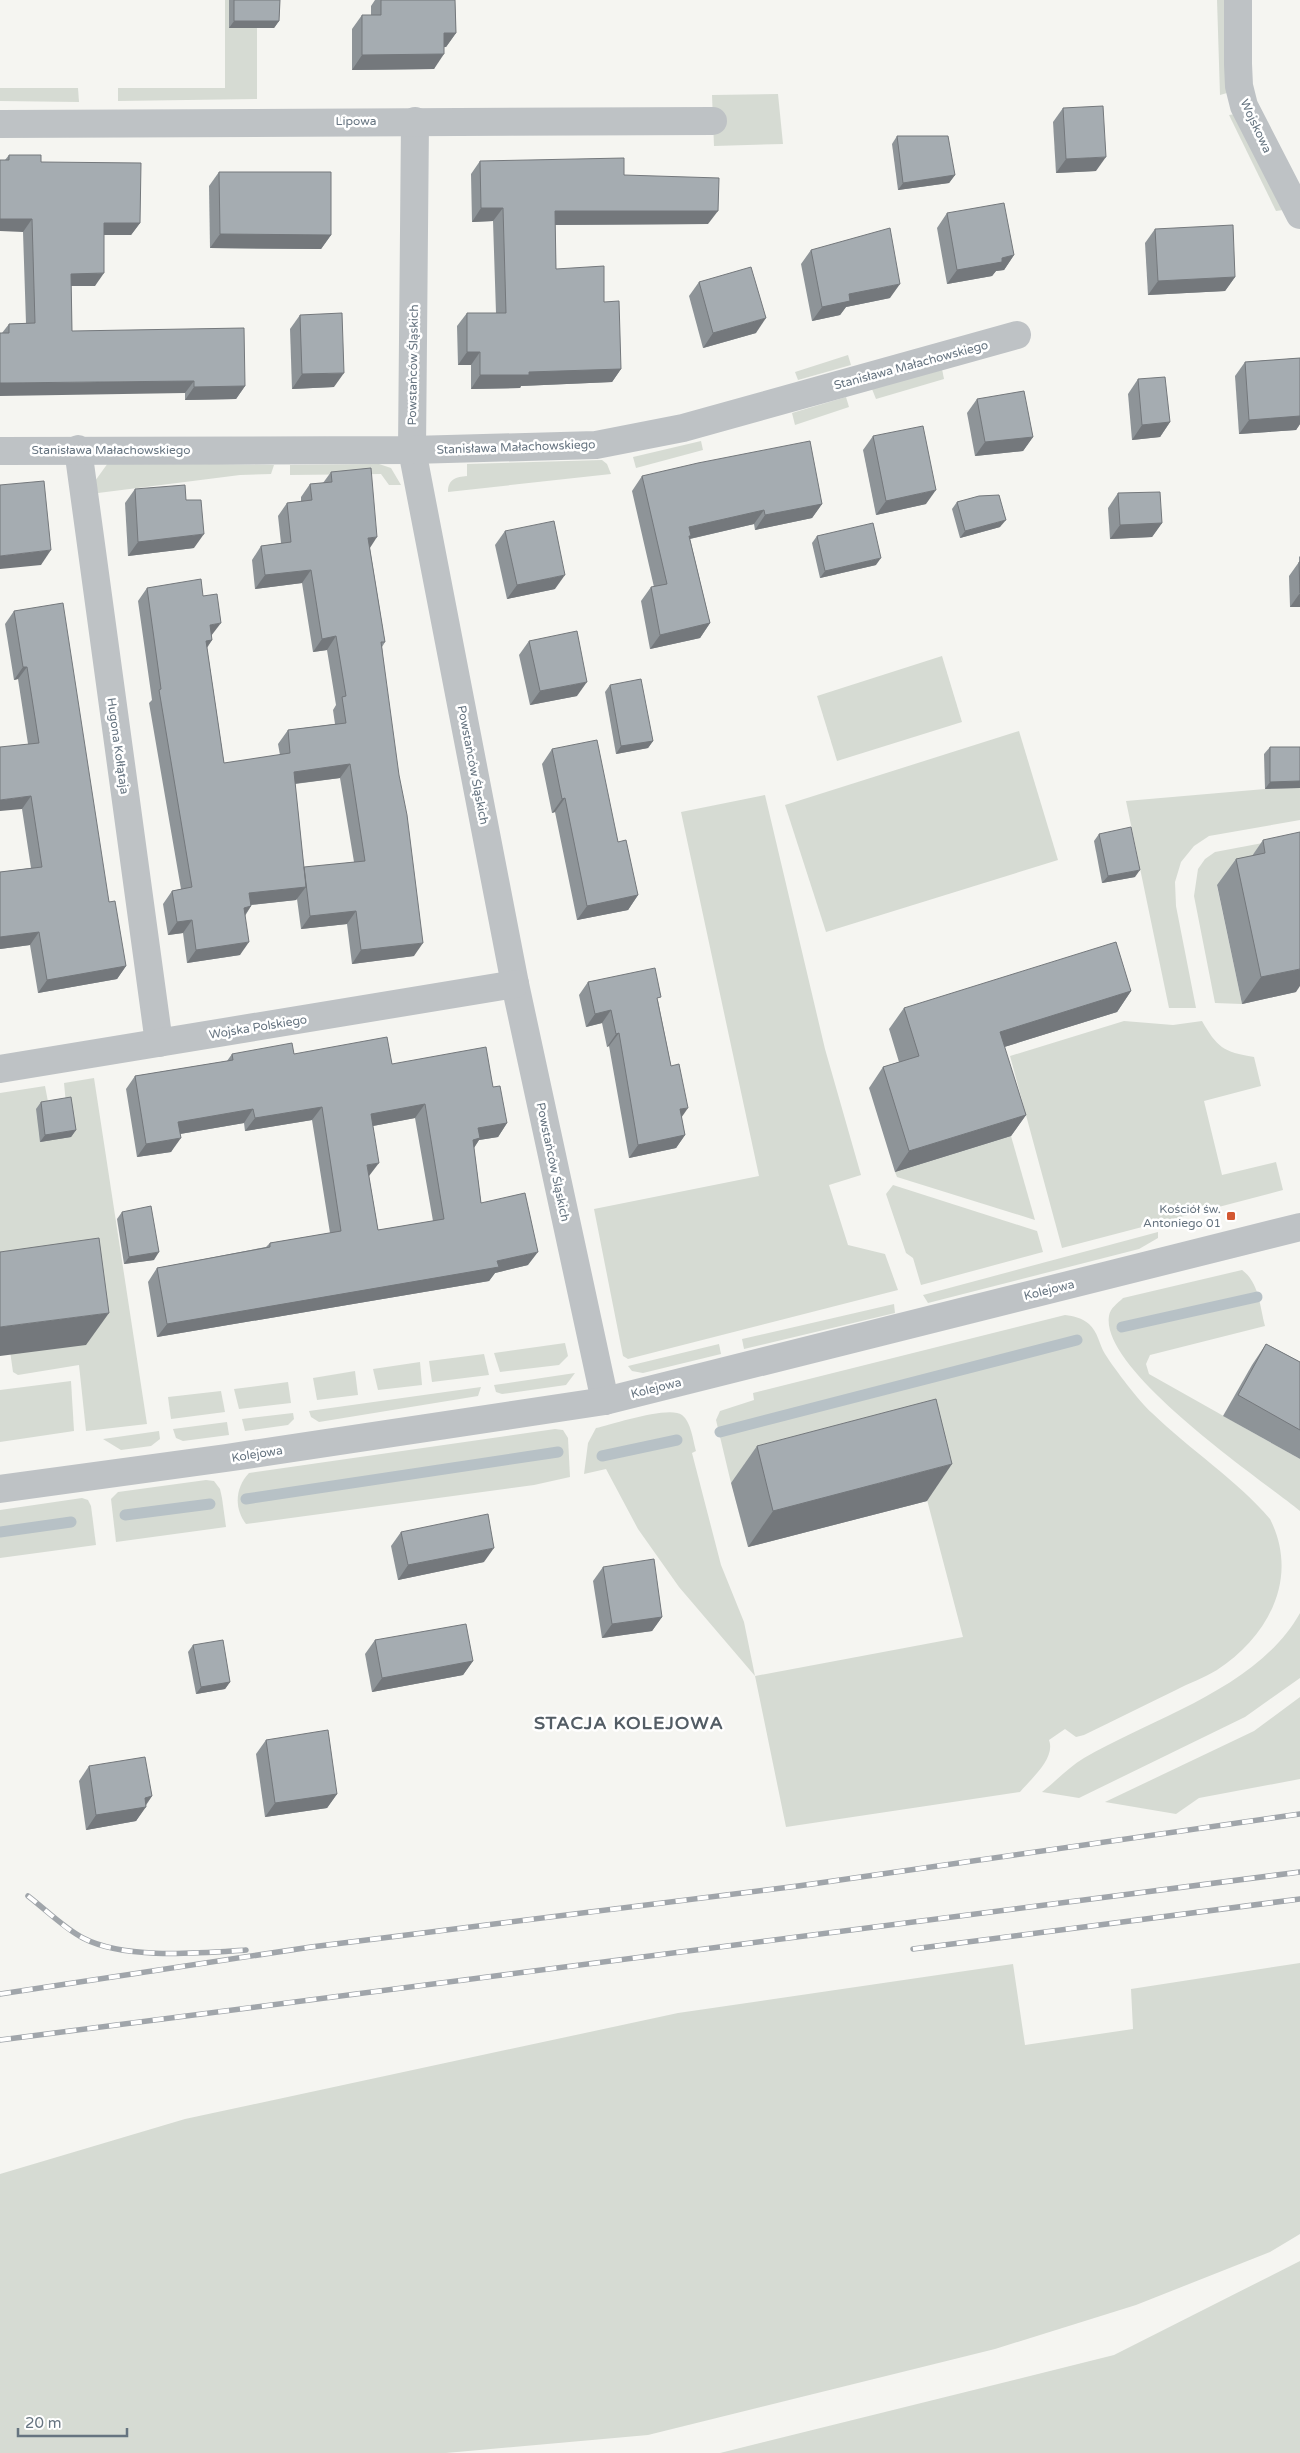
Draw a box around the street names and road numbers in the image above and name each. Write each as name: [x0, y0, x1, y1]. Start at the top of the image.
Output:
street label: Wojskowa: [1237, 97, 1275, 155]
street label: Lipowa: [336, 114, 376, 128]
street label: Powstańców Śląskich: [405, 304, 421, 426]
street label: Stanisława Małachowskiego: [832, 338, 990, 392]
street label: Stanisława Małachowskiego: [436, 437, 596, 457]
street label: Stanisława Małachowskiego: [31, 443, 191, 457]
street label: Hugona Kołłątaja: [104, 697, 132, 795]
street label: Powstańców Śląskich: [455, 704, 491, 826]
street label: Wojska Polskiego: [208, 1012, 308, 1042]
street label: Powstańców Śląskich: [534, 1101, 572, 1223]
street label: Kolejowa: [1022, 1277, 1076, 1303]
street label: Kolejowa: [629, 1375, 683, 1401]
street label: Kolejowa: [230, 1443, 284, 1465]

